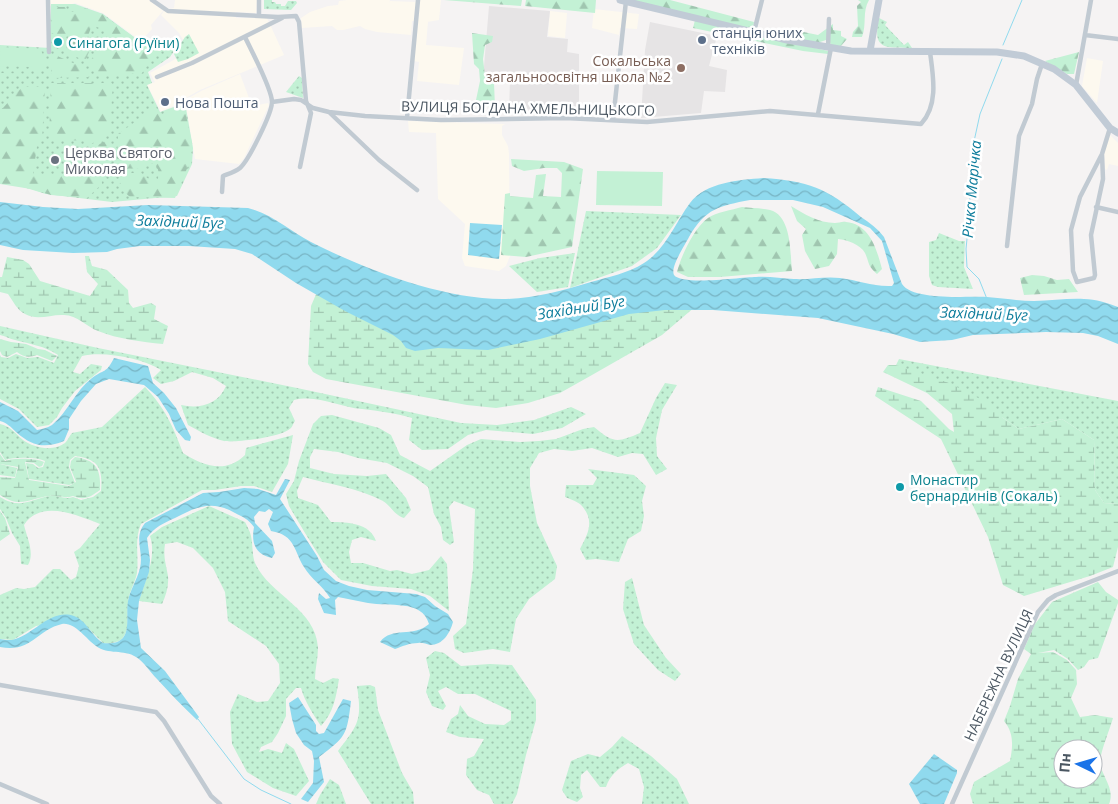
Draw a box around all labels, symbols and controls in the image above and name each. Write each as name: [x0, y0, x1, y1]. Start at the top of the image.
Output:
place label: станція юних техніків: [712, 23, 803, 58]
place label: Синагога (Руїни): [68, 33, 179, 52]
marker: станція юних техніків: [696, 34, 708, 46]
marker: Синагога (Руїни): [52, 36, 64, 48]
place label: Сокальська загальноосвітня школа №2: [486, 51, 671, 86]
marker: Сокальська загальноосвітня школа №2: [675, 62, 687, 74]
place label: Нова Пошта: [175, 93, 259, 112]
marker: Нова Пошта: [159, 96, 171, 108]
street label: ВУЛИЦЯ БОГДАНА ХМЕЛЬНИЦЬКОГО: [401, 96, 655, 120]
water label: Річка Марічка: [957, 139, 985, 239]
place label: Церква Святого Миколая: [65, 143, 173, 178]
marker: Церква Святого Миколая: [49, 154, 61, 166]
water label: Західний Буг: [135, 209, 225, 233]
water label: Західний Буг: [535, 290, 626, 324]
water label: Західний Буг: [939, 301, 1029, 325]
place label: Монастир бернардинів (Сокаль): [910, 470, 1058, 505]
marker: Монастир бернардинів (Сокаль): [894, 481, 906, 493]
street label: НАБЕРЕЖНА ВУЛИЦЯ: [959, 606, 1037, 744]
north arrow: [1053, 739, 1103, 789]
text: Пн: [1054, 752, 1075, 773]

